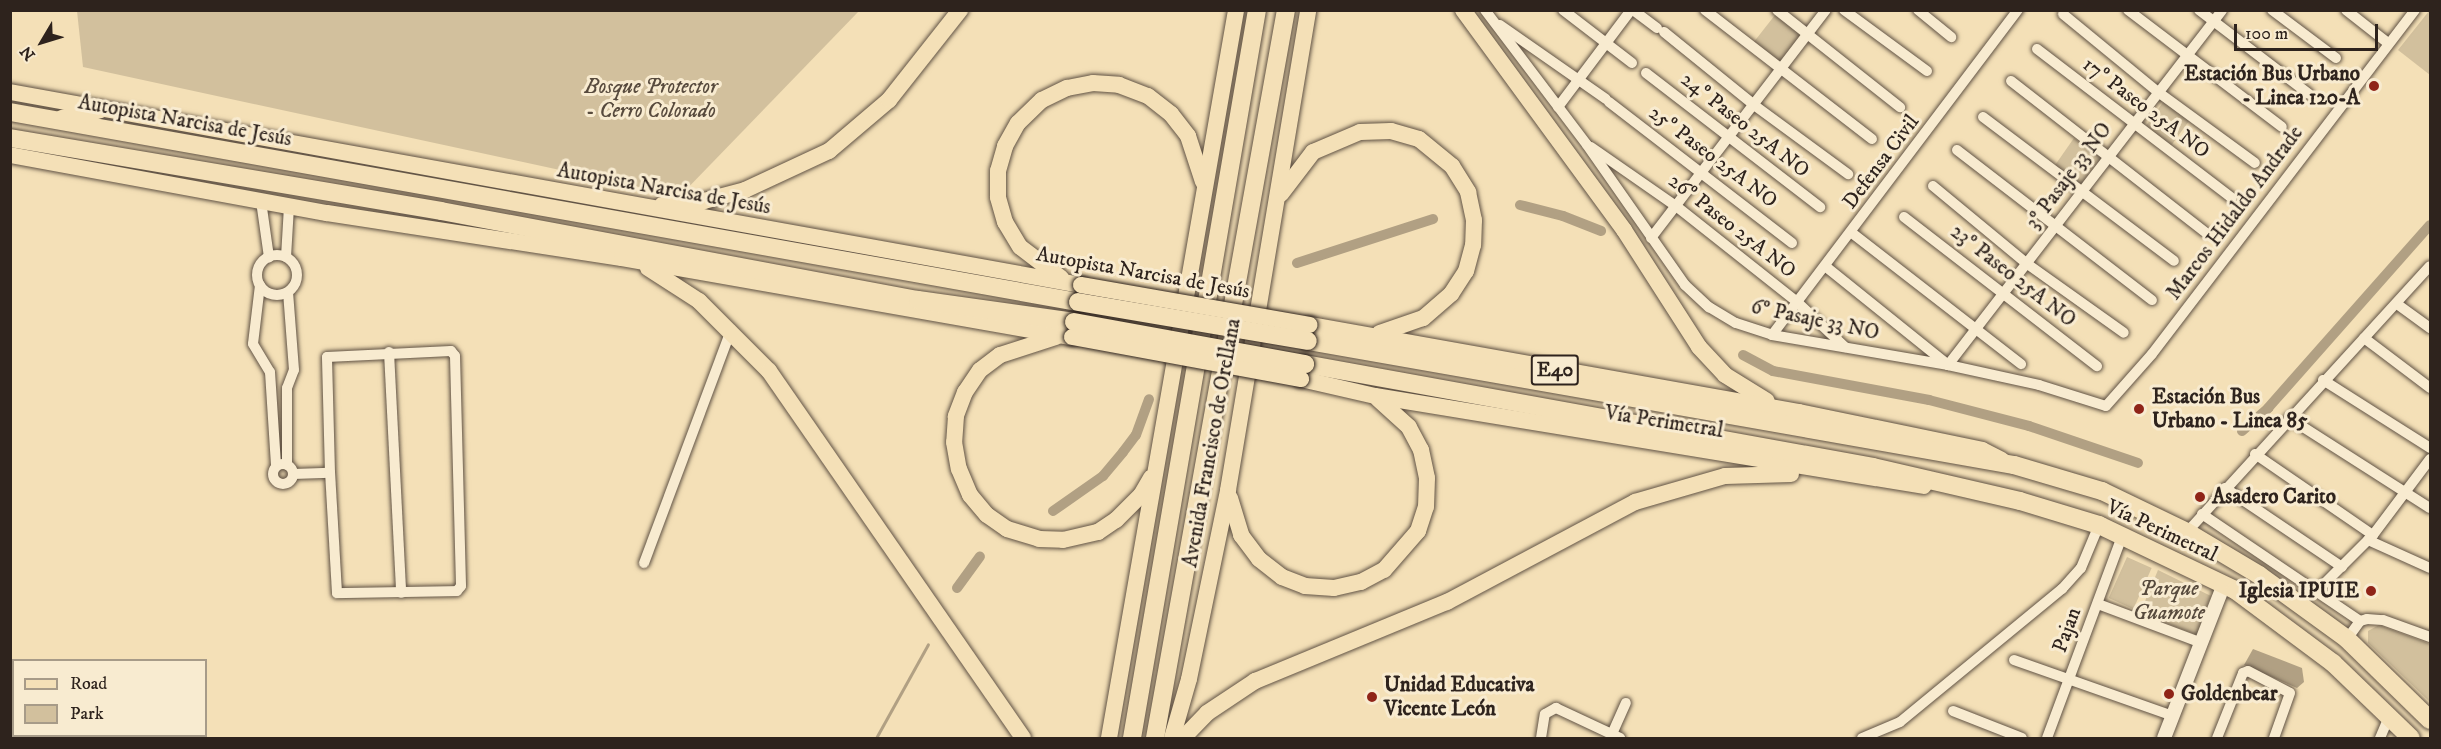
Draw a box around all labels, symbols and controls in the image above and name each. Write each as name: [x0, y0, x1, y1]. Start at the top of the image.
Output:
north arrow: [12, 12, 72, 72]
scale bar: [2237, 12, 2381, 50]
text: 100 m: [2245, 23, 2288, 45]
text: N: [16, 42, 40, 64]
street label: 17º Paseo 25A NO: [2077, 52, 2215, 164]
place label: Estación Bus Urbano - Linea 120-A: [2184, 61, 2360, 111]
street label: 24º Paseo 25A NO: [1676, 67, 1814, 183]
park label: Bosque Protector - Cerro Colorado: [585, 74, 717, 124]
marker: Estación Bus Urbano - Linea 120-A: [2365, 77, 2383, 95]
street label: Autopista Narcisa de Jesús: [76, 90, 294, 152]
street label: 25º Paseo 25A NO: [1644, 100, 1782, 214]
street label: Defensa Civil: [1837, 110, 1925, 214]
street label: 3º Pasaje 33 NO: [2021, 118, 2117, 234]
street label: Marcos Hidaldo Andrade: [2161, 121, 2309, 305]
street label: Autopista Narcisa de Jesús: [555, 158, 773, 220]
street label: 26º Paseo 25A NO: [1663, 168, 1801, 284]
street label: 23º Paseo 25A NO: [1945, 219, 2081, 333]
street label: Autopista Narcisa de Jesús: [1034, 242, 1252, 304]
street label: 6º Pasaje 33 NO: [1749, 294, 1881, 346]
street label: Avenida Francisco de Orellana: [1178, 317, 1246, 569]
road number: E40: [1530, 353, 1580, 387]
place label: Estación Bus Urbano - Linea 85: [2152, 384, 2307, 434]
street label: Vía Perimetral: [1603, 400, 1725, 444]
marker: Estación Bus Urbano - Linea 85: [2130, 400, 2148, 418]
place label: Asadero Carito: [2212, 484, 2336, 510]
marker: Asadero Carito: [2193, 490, 2207, 504]
street label: Vía Perimetral: [2103, 494, 2221, 568]
park label: Parque Guamote: [2133, 576, 2205, 626]
place label: Iglesia IPUIE: [2239, 578, 2359, 604]
marker: Iglesia IPUIE: [2364, 584, 2378, 598]
street label: Pajan: [2047, 604, 2087, 656]
legend: [12, 659, 207, 737]
place label: Unidad Educativa Vicente León: [1384, 672, 1534, 722]
text: Road: [70, 673, 107, 695]
place label: Goldenbear: [2181, 681, 2278, 707]
marker: Goldenbear: [2162, 687, 2176, 701]
marker: Unidad Educativa Vicente León: [1365, 690, 1379, 704]
text: Park: [70, 703, 104, 725]

